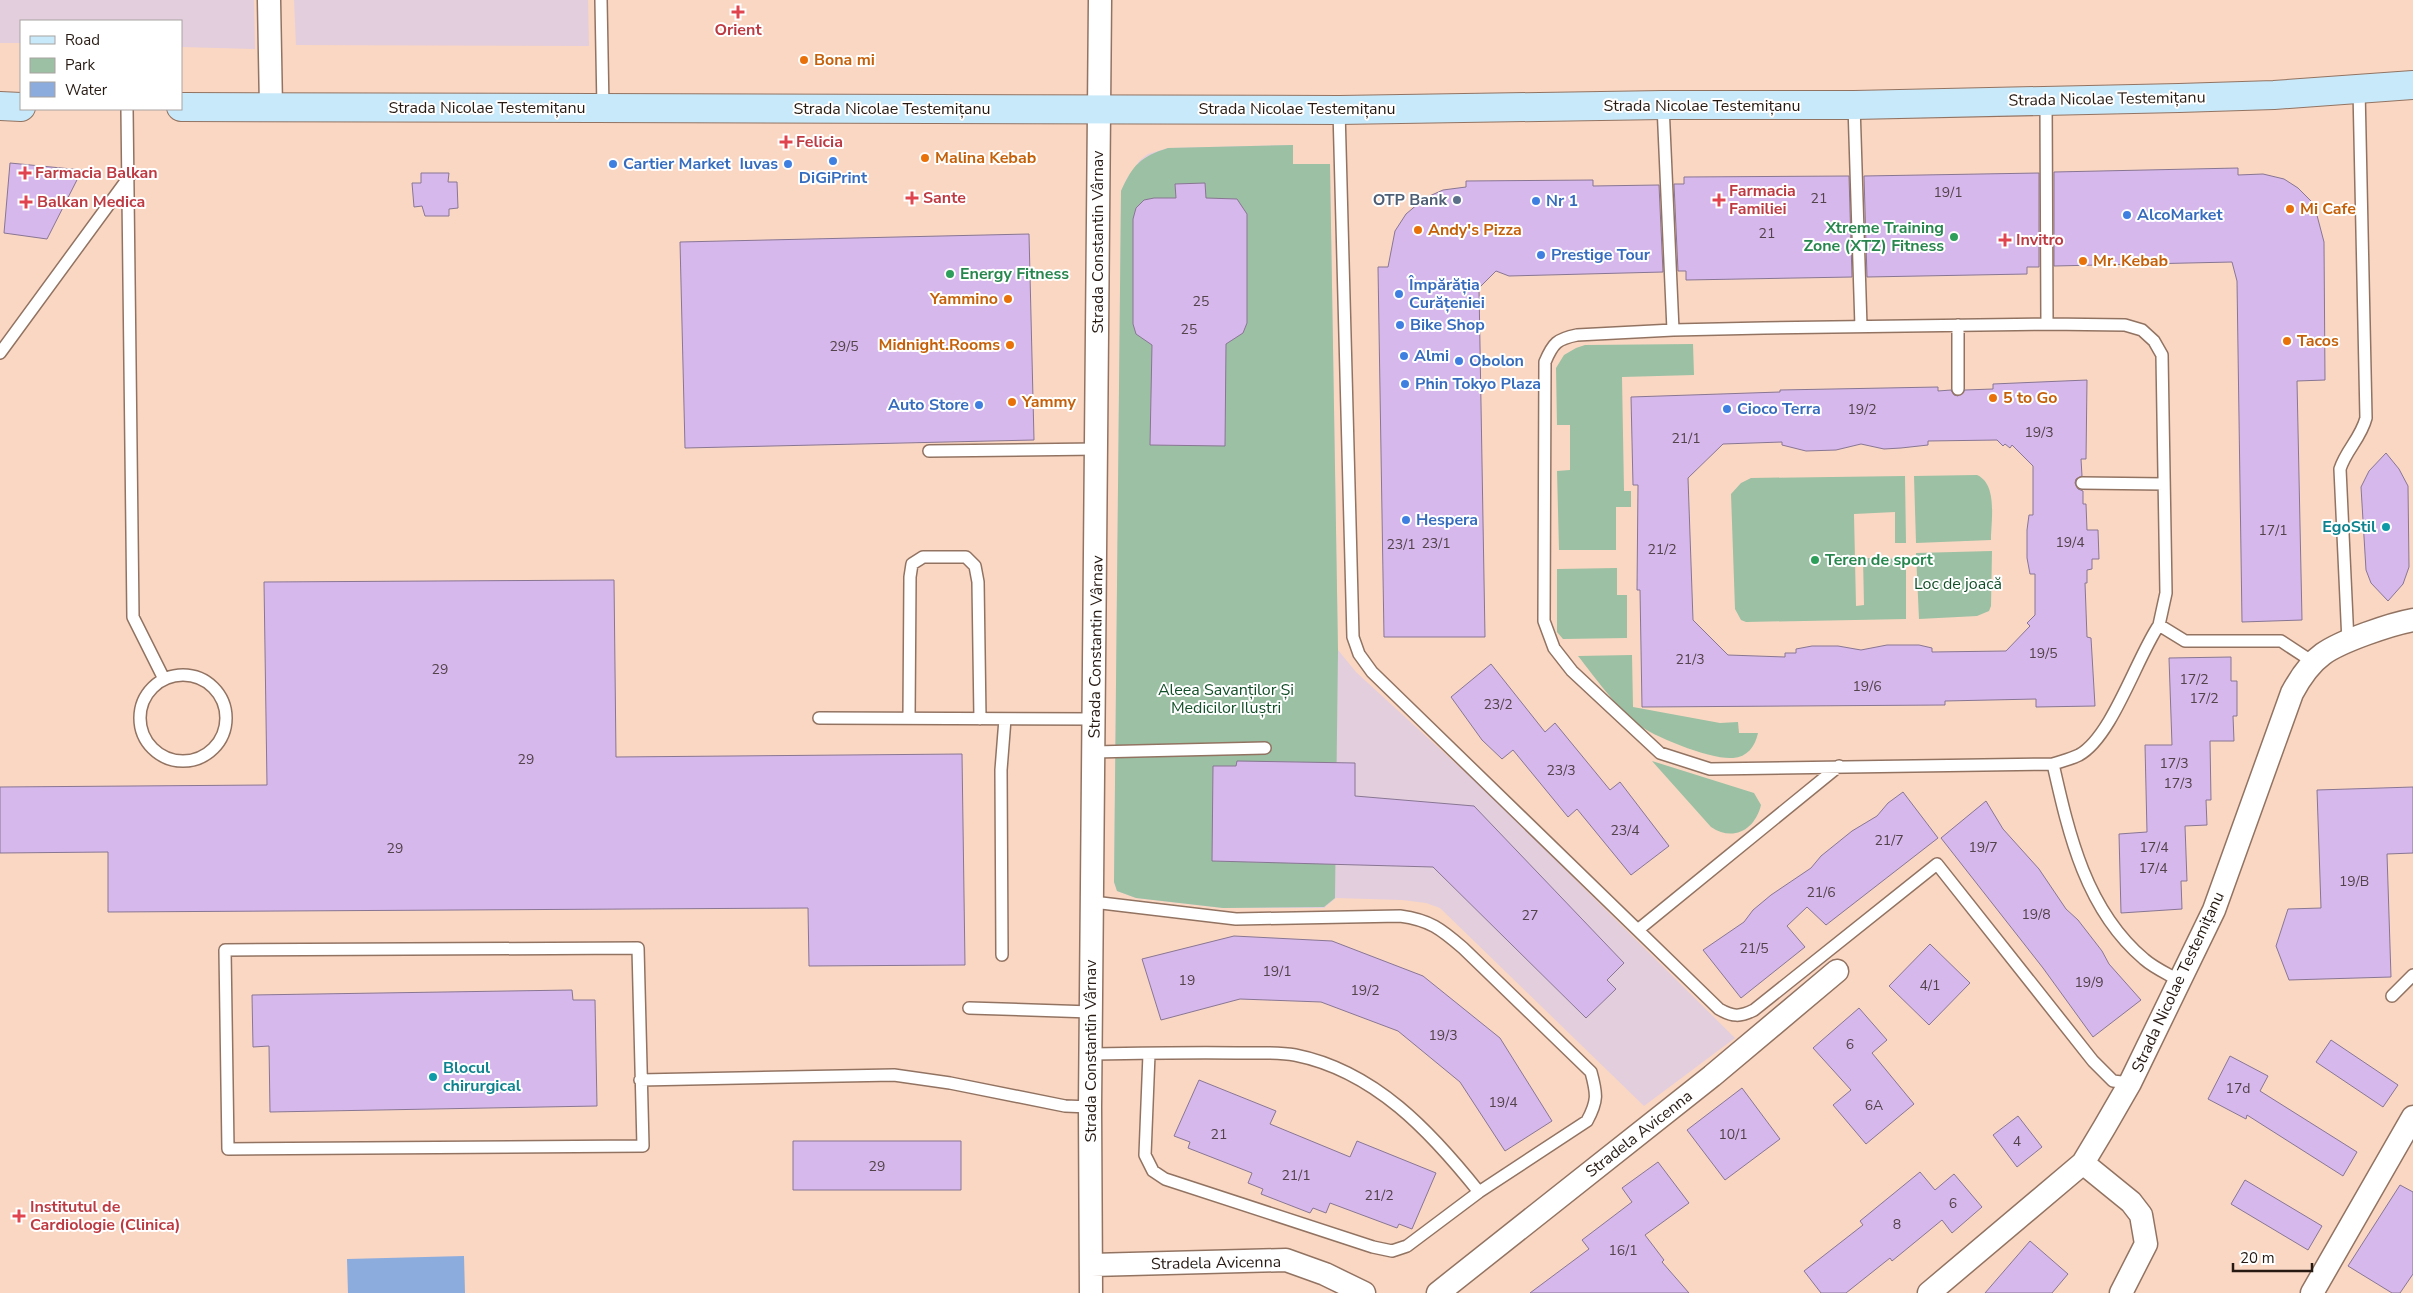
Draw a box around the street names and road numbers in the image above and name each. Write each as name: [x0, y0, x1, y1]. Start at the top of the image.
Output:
street label: Strada Nicolae Testemițanu: [2008, 86, 2206, 112]
street label: Strada Nicolae Testemițanu: [1603, 95, 1801, 117]
street label: Strada Nicolae Testemițanu: [388, 97, 586, 119]
street label: Strada Nicolae Testemițanu: [793, 98, 991, 120]
street label: Strada Nicolae Testemițanu: [1198, 98, 1396, 120]
street label: Strada Constantin Vârnav: [1087, 150, 1109, 334]
street label: Strada Constantin Vârnav: [1083, 555, 1109, 739]
street label: Strada Nicolae Testemițanu: [2126, 888, 2230, 1076]
street label: Strada Constantin Vârnav: [1080, 959, 1102, 1143]
street label: Stradela Avicenna: [1581, 1085, 1697, 1183]
street label: Stradela Avicenna: [1151, 1251, 1281, 1275]

